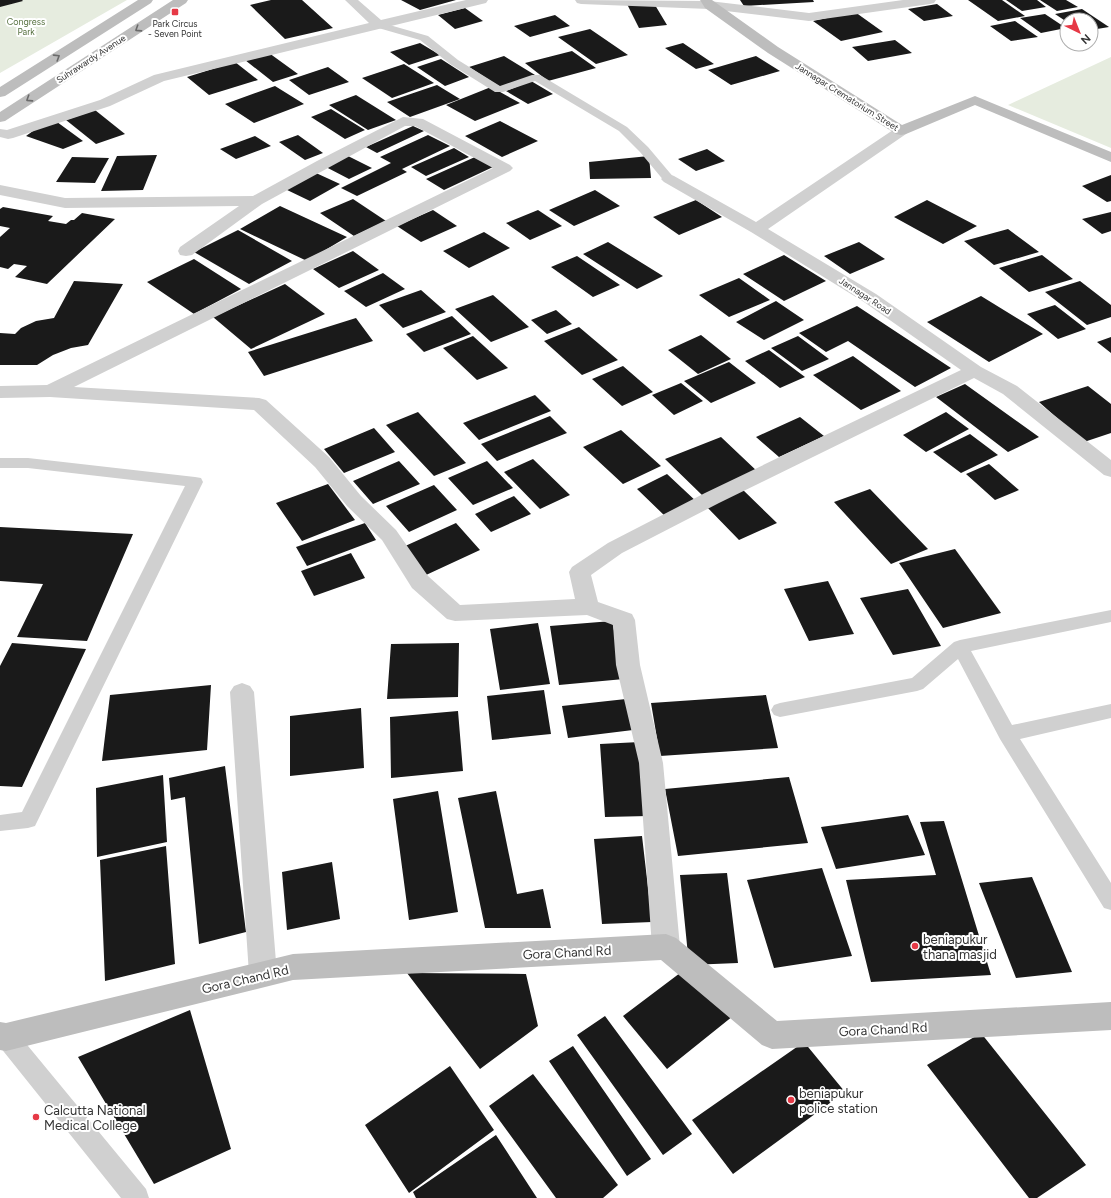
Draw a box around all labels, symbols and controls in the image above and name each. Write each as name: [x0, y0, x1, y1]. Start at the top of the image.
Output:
marker: Park Circus - Seven Point: [170, 7, 180, 17]
north arrow: [1059, 12, 1099, 52]
park label: Congress Park: [7, 16, 45, 37]
place label: Park Circus - Seven Point: [148, 18, 203, 39]
one-way arrow: [135, 24, 142, 32]
text: N: [1078, 31, 1093, 47]
street label: Suhrawardy Avenue: [54, 32, 128, 85]
one-way arrow: [53, 54, 60, 62]
street label: Jannagar Crematorium Street: [794, 60, 901, 133]
one-way arrow: [26, 94, 33, 102]
street label: Jannagar Road: [837, 275, 893, 316]
place label: beniapukur thana masjid: [923, 932, 997, 962]
marker: beniapukur thana masjid: [910, 941, 920, 951]
street label: Gora Chand Rd: [522, 943, 612, 962]
street label: Gora Chand Rd: [200, 962, 290, 997]
street label: Gora Chand Rd: [838, 1020, 928, 1039]
place label: beniapukur police station: [799, 1086, 878, 1116]
marker: beniapukur police station: [786, 1095, 796, 1105]
place label: Calcutta National Medical College: [44, 1103, 146, 1133]
marker: Calcutta National Medical College: [31, 1112, 41, 1122]

